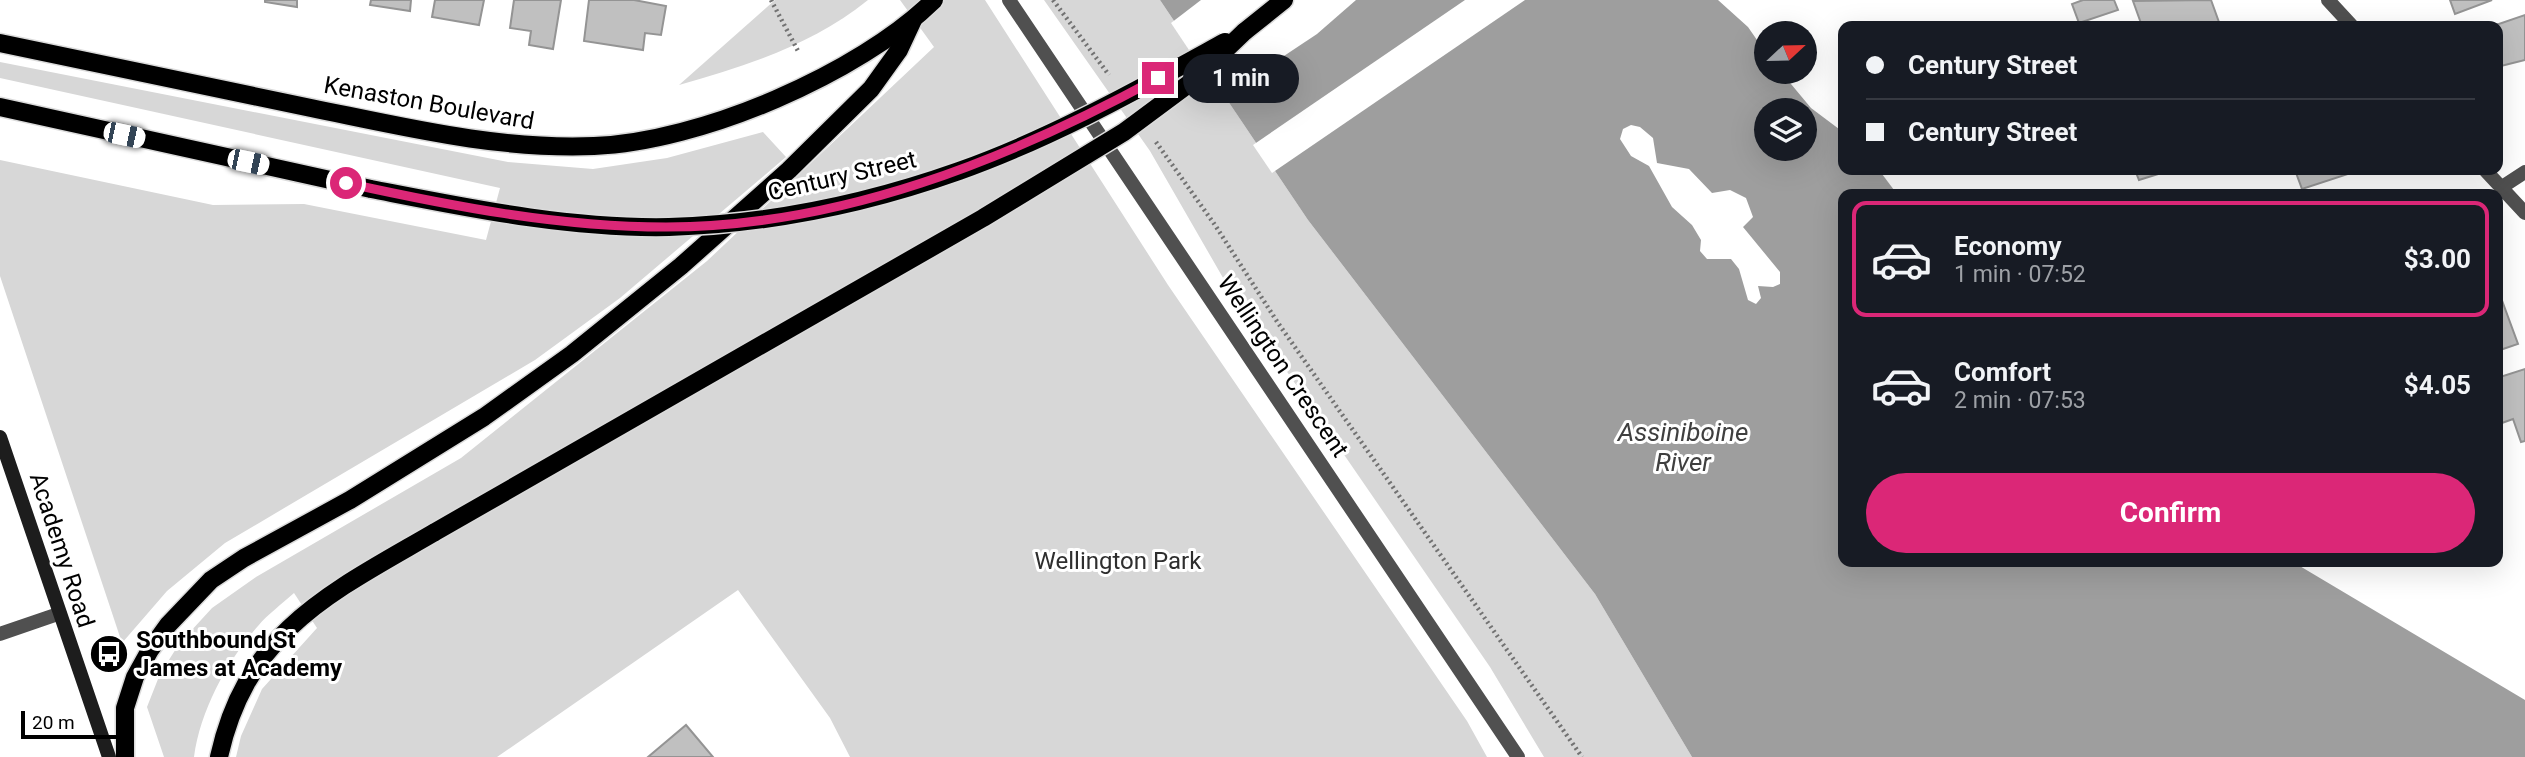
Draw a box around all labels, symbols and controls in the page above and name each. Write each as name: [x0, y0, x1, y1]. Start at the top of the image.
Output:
north arrow: [1754, 21, 1816, 84]
map controls: [1754, 21, 1817, 161]
text: Century Street: [1908, 50, 2077, 80]
callout: 1 min: [1182, 54, 1298, 102]
route end: [1142, 62, 1174, 94]
text: 1 min: [1212, 65, 1270, 92]
street label: Kenaston Boulevard: [322, 71, 536, 135]
button: layers: [1754, 98, 1817, 161]
text: Century Street: [1908, 117, 2077, 147]
car: [102, 120, 147, 150]
street label: Century Street: [765, 145, 919, 207]
car: [226, 147, 271, 177]
route start: [330, 167, 362, 199]
icon: car: [1870, 228, 1933, 291]
text: Economy: [1954, 231, 2061, 261]
text: $3.00: [2404, 244, 2471, 274]
text: 1 min · 07:52: [1954, 261, 2086, 288]
street label: Wellington Crescent: [1212, 270, 1354, 462]
icon: car: [1870, 354, 1933, 417]
text: Comfort: [1954, 357, 2051, 387]
text: $4.05: [2404, 370, 2471, 400]
text: 2 min · 07:53: [1954, 387, 2086, 414]
water label: Assiniboine River: [1616, 417, 1748, 477]
street label: Academy Road: [24, 469, 100, 631]
button: Confirm: [1866, 473, 2475, 553]
park label: Wellington Park: [1035, 547, 1202, 575]
place label: Southbound St James at Academy: [136, 626, 343, 682]
bus stop icon: Southbound St James at Academy: [88, 633, 130, 675]
scale bar: [21, 708, 128, 740]
text: 20 m: [32, 711, 75, 734]

